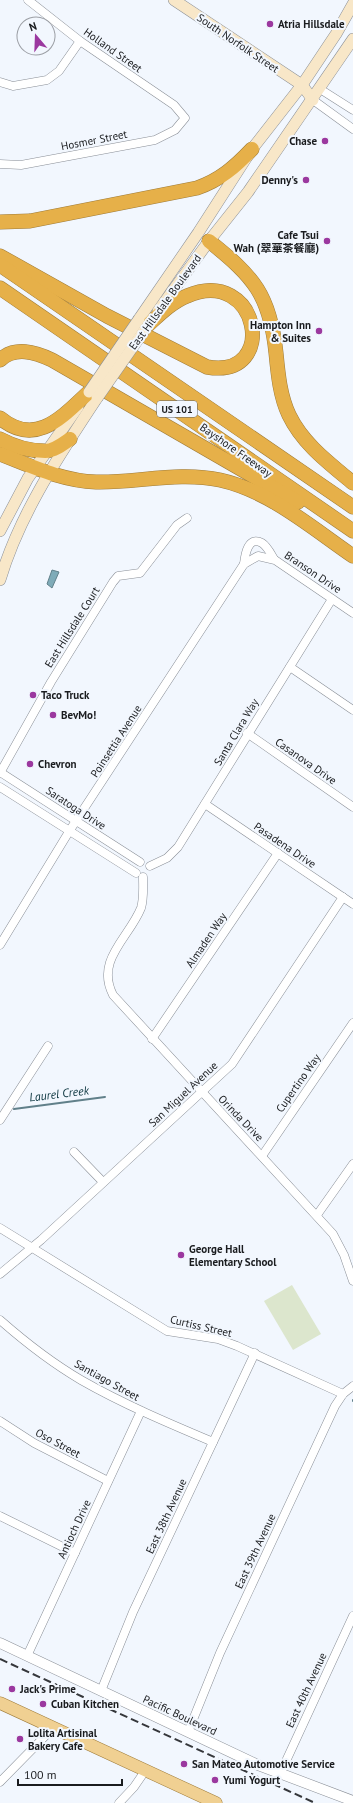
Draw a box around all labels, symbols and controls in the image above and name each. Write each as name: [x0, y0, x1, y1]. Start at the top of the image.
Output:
street label: South Norfolk Street: [194, 10, 282, 76]
north arrow: [16, 16, 56, 56]
place label: Atria Hillsdale: [278, 17, 345, 31]
text: N: [27, 19, 38, 34]
marker: Atria Hillsdale: [265, 19, 275, 29]
street label: Holland Street: [81, 25, 145, 75]
street label: Hosmer Street: [60, 127, 129, 153]
place label: Chase: [289, 134, 317, 148]
marker: Chase: [320, 136, 330, 146]
place label: Denny's: [261, 173, 298, 187]
marker: Denny's: [301, 175, 311, 185]
place label: Cafe Tsui Wah (翠華茶餐廳): [234, 228, 319, 255]
marker: Cafe Tsui Wah (翠華茶餐廳): [322, 236, 332, 246]
street label: East Hillsdale Boulevard: [126, 252, 204, 352]
place label: Hampton Inn & Suites: [250, 318, 311, 345]
marker: Hampton Inn & Suites: [314, 326, 324, 336]
road number: US 101: [157, 401, 197, 417]
street label: Bayshore Freeway: [197, 420, 275, 481]
street label: Branson Drive: [282, 548, 345, 596]
street label: East Hillsdale Court: [42, 584, 103, 670]
place label: Taco Truck: [41, 688, 90, 702]
marker: Taco Truck: [28, 690, 38, 700]
street label: Santa Clara Way: [211, 695, 262, 768]
street label: Poinsettia Avenue: [87, 702, 145, 780]
place label: BevMo!: [61, 708, 96, 722]
marker: BevMo!: [48, 710, 58, 720]
street label: Casanova Drive: [273, 735, 340, 788]
place label: Chevron: [38, 757, 77, 771]
marker: Chevron: [25, 759, 35, 769]
street label: Saratoga Drive: [43, 783, 109, 833]
street label: Pasadena Drive: [251, 819, 319, 871]
street label: Almaden Way: [182, 909, 230, 970]
street label: Cupertino Way: [273, 1050, 324, 1115]
street label: San Miguel Avenue: [146, 1058, 221, 1130]
water label: Laurel Creek: [28, 1082, 90, 1105]
street label: Orinda Drive: [215, 1092, 267, 1144]
place label: George Hall Elementary School: [189, 1242, 277, 1269]
marker: George Hall Elementary School: [176, 1250, 186, 1260]
street label: Curtiss Street: [169, 1312, 234, 1340]
street label: Santiago Street: [72, 1356, 142, 1404]
street label: Oso Street: [33, 1425, 83, 1461]
street label: East 38th Avenue: [142, 1476, 190, 1556]
street label: Antioch Drive: [54, 1497, 94, 1561]
street label: East 39th Avenue: [231, 1511, 279, 1591]
street label: East 40th Avenue: [282, 1650, 330, 1730]
place label: Jack's Prime: [19, 1682, 76, 1696]
marker: Jack's Prime: [7, 1684, 17, 1694]
street label: Pacific Boulevard: [141, 1692, 219, 1738]
place label: Cuban Kitchen: [51, 1697, 119, 1711]
marker: Cuban Kitchen: [38, 1699, 48, 1709]
place label: Lolita Artisinal Bakery Cafe: [28, 1726, 98, 1753]
marker: Lolita Artisinal Bakery Cafe: [15, 1734, 25, 1744]
place label: San Mateo Automotive Service: [192, 1757, 335, 1771]
marker: San Mateo Automotive Service: [179, 1759, 189, 1769]
scale bar: [18, 1761, 122, 1787]
text: 100 m: [24, 1767, 57, 1782]
place label: Yumi Yogurt: [222, 1773, 280, 1787]
marker: Yumi Yogurt: [210, 1775, 220, 1785]

